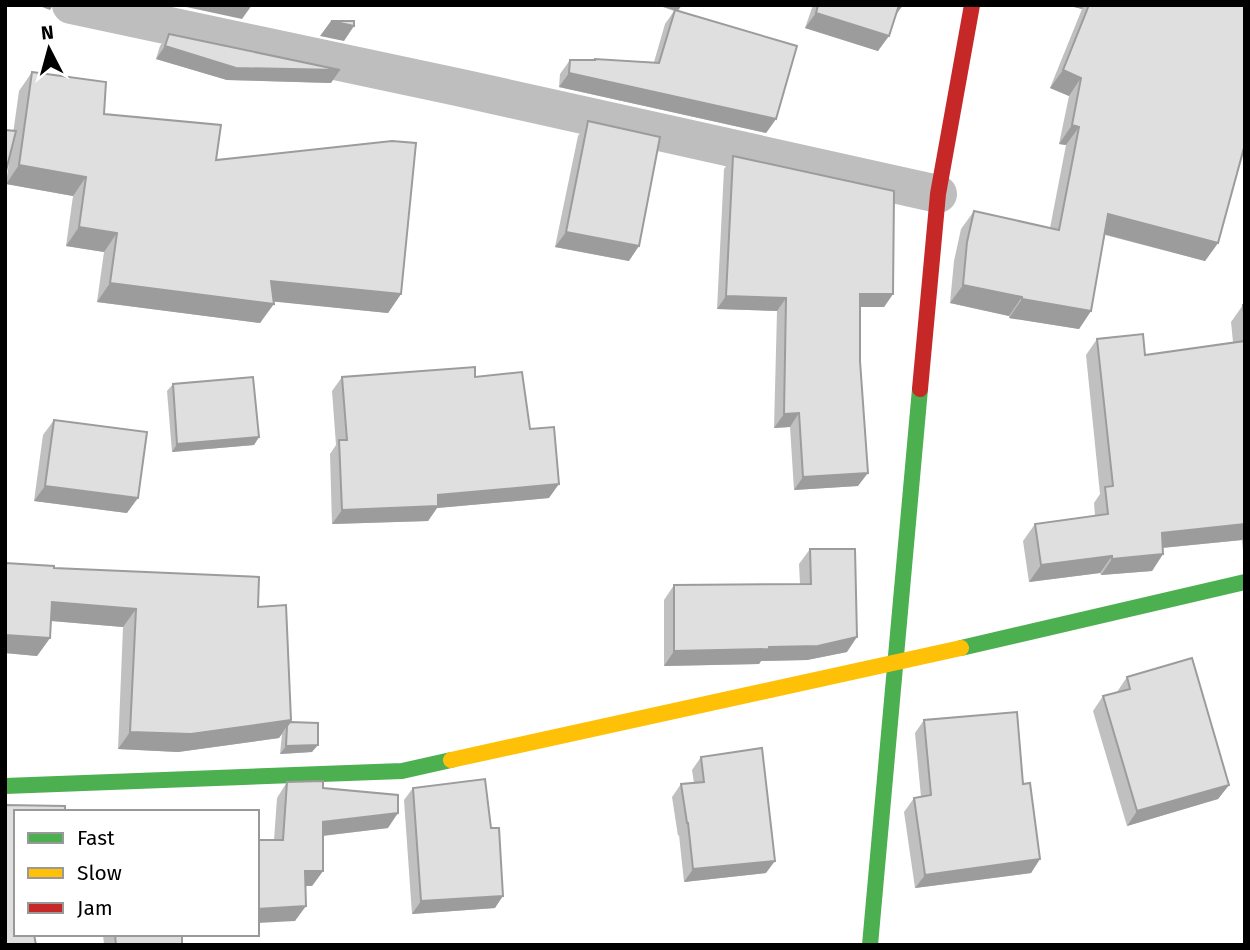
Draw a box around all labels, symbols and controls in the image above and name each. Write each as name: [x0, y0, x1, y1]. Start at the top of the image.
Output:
north arrow: [14, 14, 84, 84]
text: N: [40, 20, 55, 45]
legend: [14, 810, 259, 936]
text: Fast: [77, 825, 115, 851]
text: Slow: [77, 860, 122, 886]
text: Jam: [77, 895, 113, 921]

